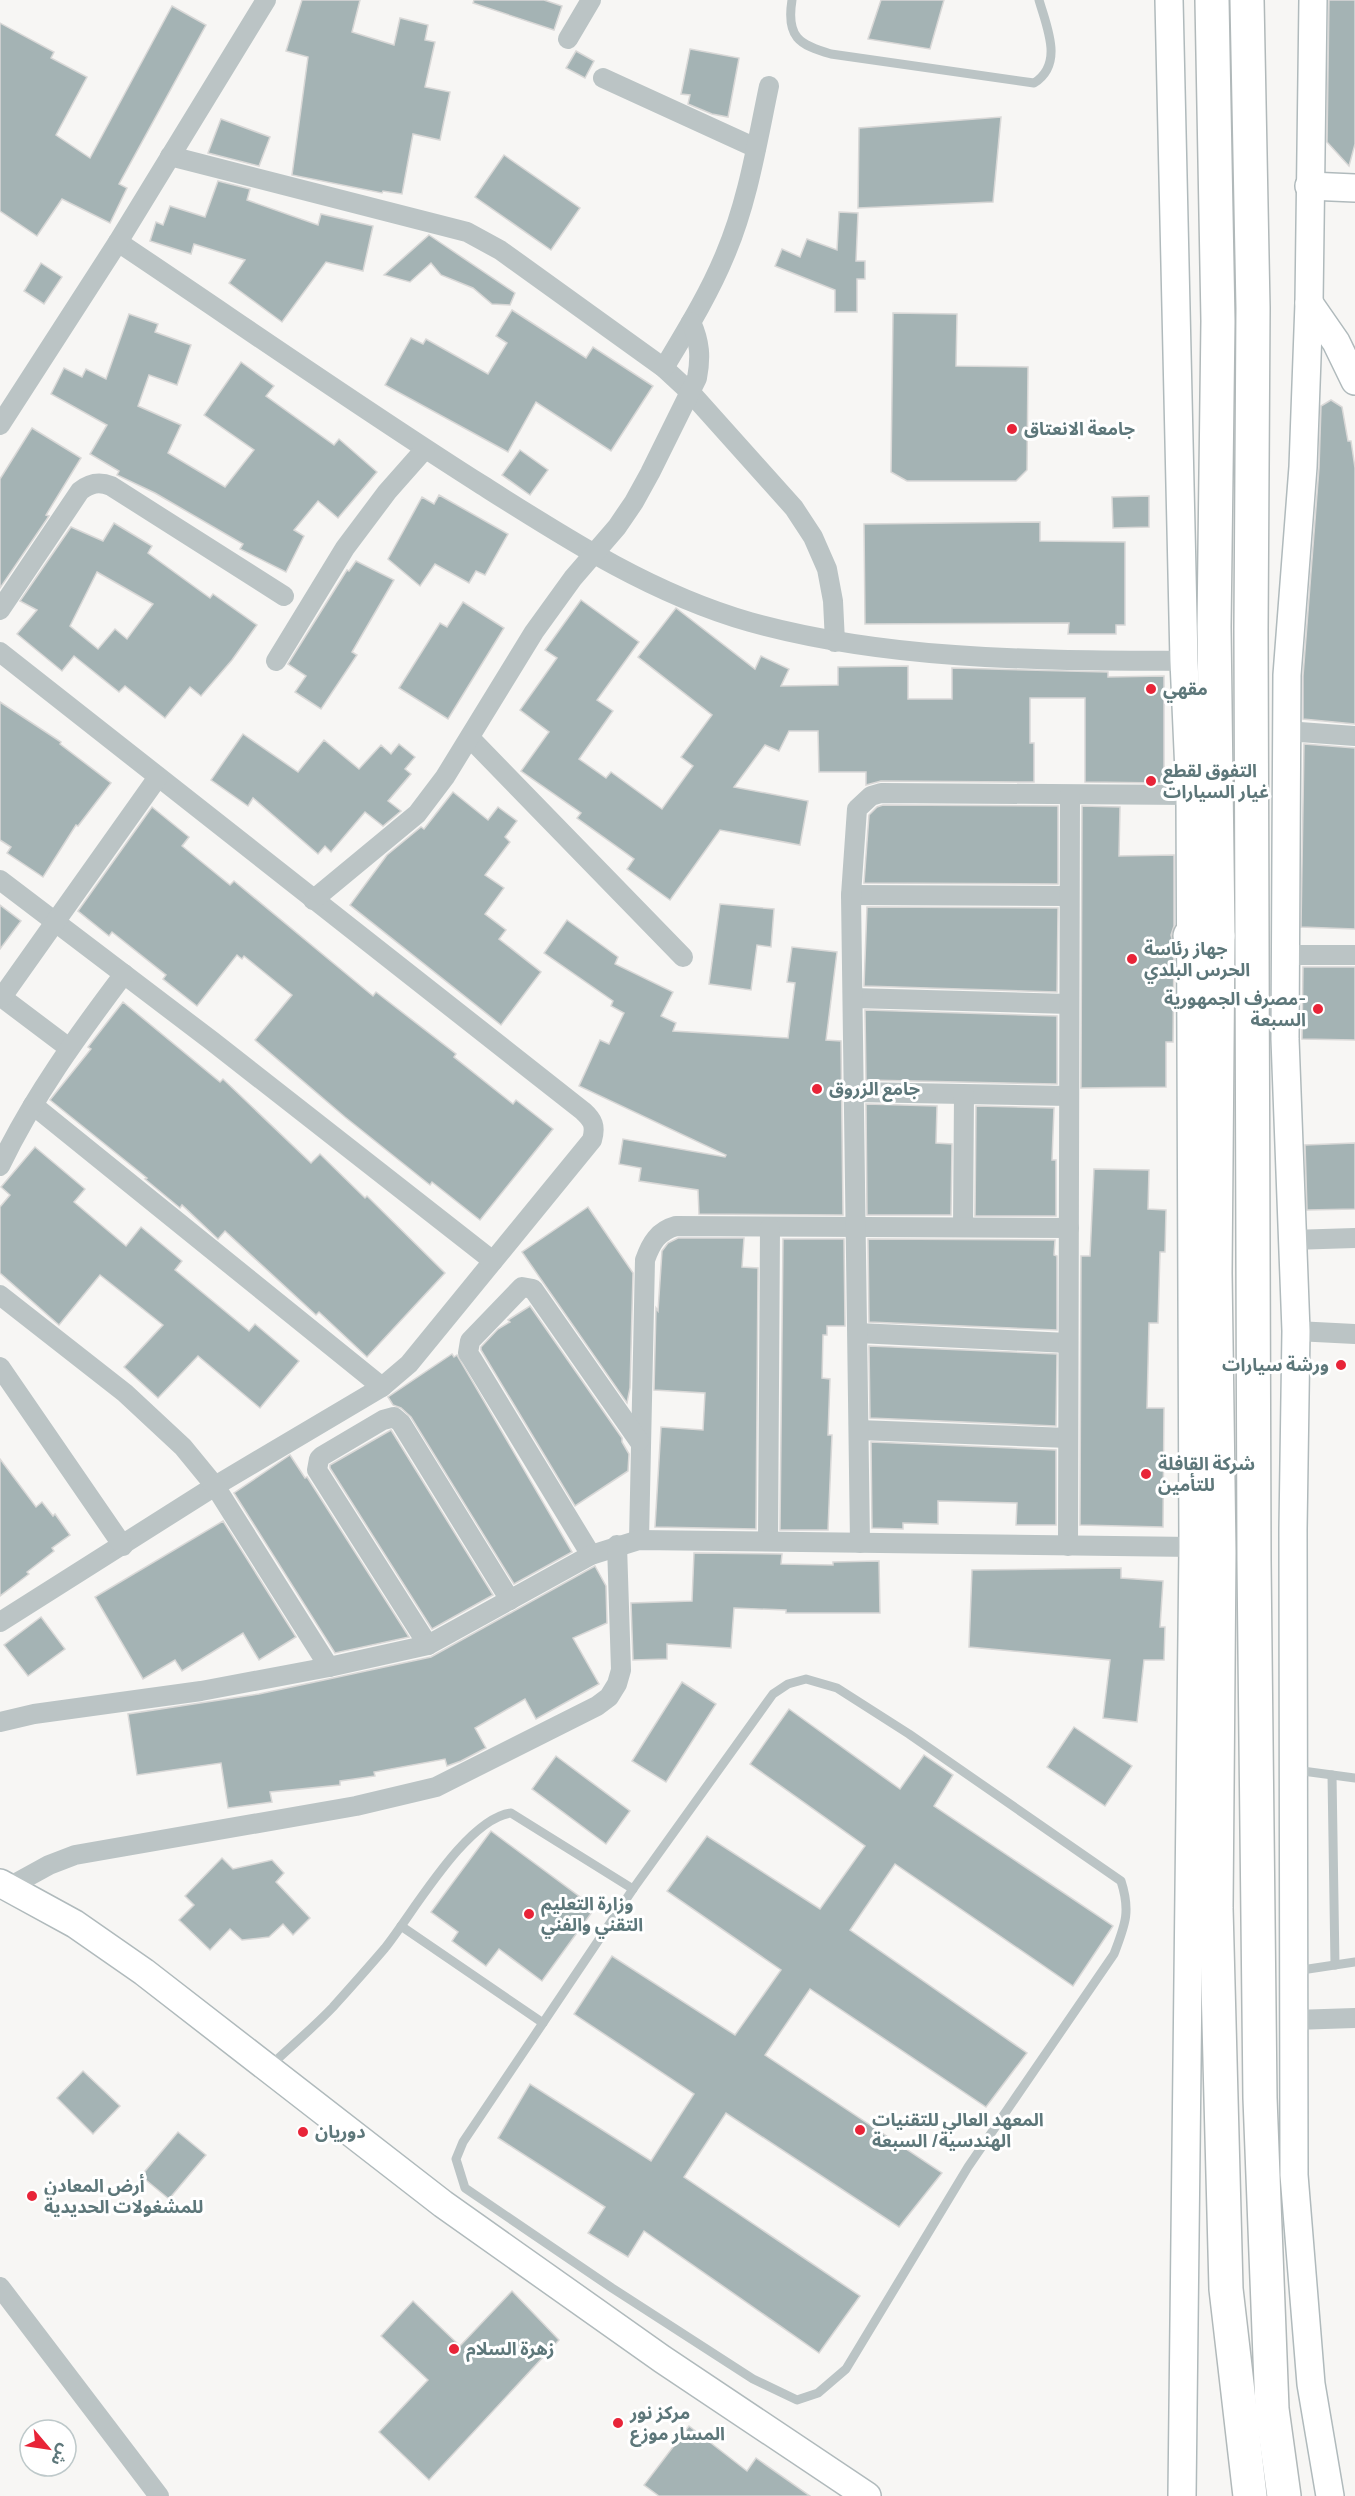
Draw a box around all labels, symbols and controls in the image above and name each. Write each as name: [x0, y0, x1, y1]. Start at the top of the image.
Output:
place label: جامعة الانعتاق: [1024, 416, 1135, 440]
marker: جامعة الانعتاق: [1005, 422, 1019, 436]
place label: مقهي: [1163, 676, 1208, 703]
marker: مقهي: [1144, 682, 1158, 696]
place label: التفوق لقطع غيار السيارات: [1163, 758, 1269, 803]
marker: التفوق لقطع غيار السيارات: [1144, 774, 1158, 788]
place label: جهاز رئاسة الحرس البلدي: [1144, 936, 1250, 984]
marker: جهاز رئاسة الحرس البلدي: [1125, 952, 1139, 966]
place label: مصرف الجمهورية- السبعة: [1164, 986, 1306, 1031]
marker: مصرف الجمهورية- السبعة: [1311, 1002, 1325, 1016]
place label: جامع الزروق: [829, 1076, 920, 1102]
marker: جامع الزروق: [810, 1082, 824, 1096]
place label: ورشة سيارات: [1222, 1352, 1329, 1376]
marker: ورشة سيارات: [1334, 1358, 1348, 1372]
place label: شركة القافلة للتأمين: [1158, 1451, 1255, 1496]
marker: شركة القافلة للتأمين: [1139, 1467, 1153, 1481]
place label: وزارة التعليم التقني والفني: [541, 1891, 643, 1939]
marker: وزارة التعليم التقني والفني: [522, 1907, 536, 1921]
place label: المعهد العالي للتقنيات الهندسية/ السبعة: [872, 2107, 1044, 2152]
place label: دوريان: [315, 2119, 366, 2143]
marker: المعهد العالي للتقنيات الهندسية/ السبعة: [853, 2123, 867, 2137]
marker: دوريان: [296, 2125, 310, 2139]
place label: أرض المعادن للمشغولات الحديدية: [44, 2173, 203, 2218]
marker: أرض المعادن للمشغولات الحديدية: [25, 2189, 39, 2203]
place label: زهرة السلام: [466, 2336, 554, 2362]
marker: زهرة السلام: [447, 2342, 461, 2356]
place label: مركز نور المسار موزع: [629, 2400, 725, 2447]
marker: مركز نور المسار موزع: [611, 2416, 625, 2430]
north arrow: [18, 2418, 78, 2478]
text: ش: [46, 2440, 76, 2470]

